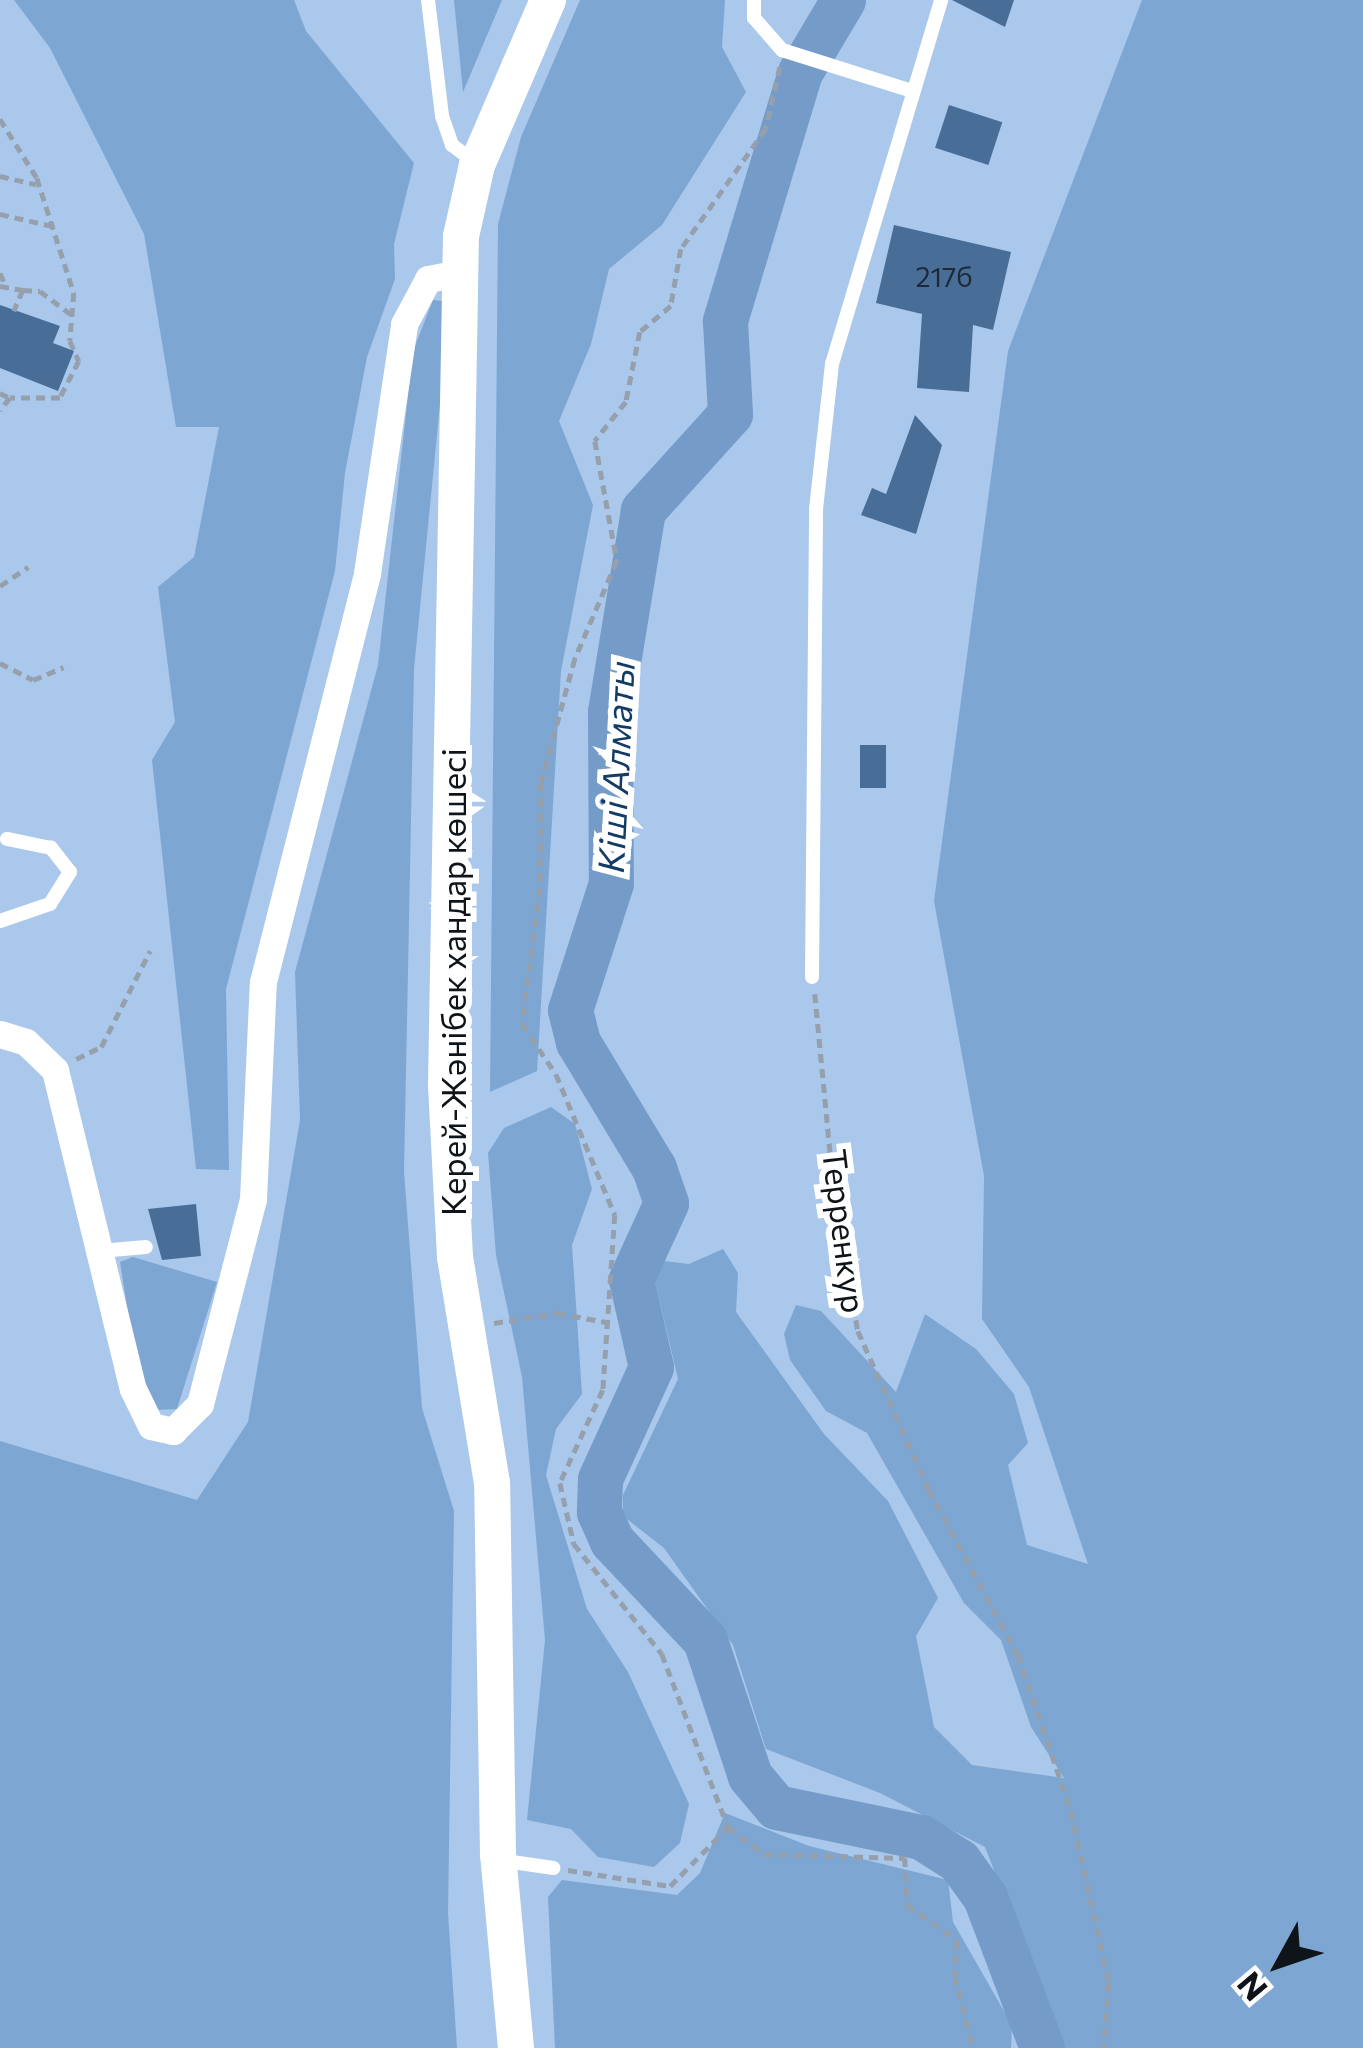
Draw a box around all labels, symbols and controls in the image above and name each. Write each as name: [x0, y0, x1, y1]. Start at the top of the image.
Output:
house number: 217б: [915, 261, 973, 293]
water label: Кіші Алматы: [588, 660, 642, 874]
street label: Керей-Жәнібек хандар көшесі: [433, 748, 473, 1216]
street label: Терренкур: [815, 1147, 875, 1315]
north arrow: [1219, 1904, 1339, 2024]
text: N: [1227, 1965, 1275, 2010]

